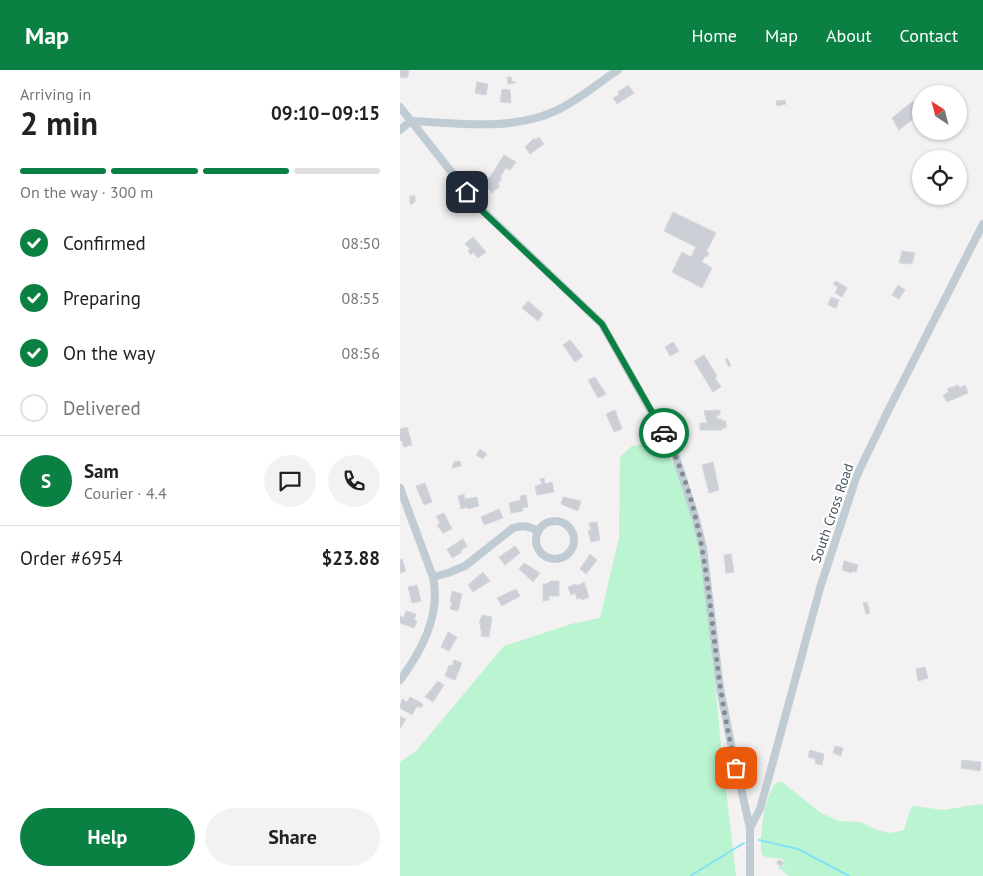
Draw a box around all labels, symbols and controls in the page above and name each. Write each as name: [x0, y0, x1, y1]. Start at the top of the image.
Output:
text: Map: [25, 20, 69, 51]
text: Home: [691, 24, 737, 47]
text: Map: [765, 24, 798, 47]
text: About: [826, 24, 872, 47]
text: Contact: [900, 24, 958, 47]
text: Arriving in: [20, 84, 91, 104]
north arrow: [912, 85, 968, 140]
map controls: [912, 85, 967, 205]
text: 09:10–09:15: [271, 101, 380, 125]
text: 2 min: [20, 102, 98, 144]
button: locate: [912, 150, 967, 205]
pin: [446, 171, 488, 213]
icon: home: [453, 178, 481, 206]
text: On the way · 300 m: [20, 182, 153, 202]
icon: check: [20, 229, 48, 257]
text: Confirmed: [63, 231, 146, 255]
text: 08:50: [342, 233, 380, 253]
icon: check: [20, 284, 48, 312]
text: Preparing: [63, 286, 141, 310]
text: 08:55: [342, 288, 380, 308]
icon: check: [20, 339, 48, 367]
text: On the way: [63, 341, 155, 365]
text: 08:56: [342, 343, 380, 363]
text: Delivered: [63, 396, 141, 420]
courier: [639, 408, 689, 458]
icon: car: [650, 419, 678, 447]
button: chat: [264, 455, 316, 507]
button: phone: [328, 455, 380, 507]
text: Sam: [84, 459, 119, 483]
street label: South Cross Road: [807, 461, 857, 565]
text: S: [41, 469, 51, 493]
text: Courier · 4.4: [84, 483, 167, 503]
text: Order #6954: [20, 546, 123, 570]
text: $23.88: [321, 546, 380, 570]
pin: [715, 747, 757, 789]
icon: bag: [722, 754, 750, 782]
button: Help: [20, 808, 195, 866]
button: Share: [205, 808, 380, 866]

